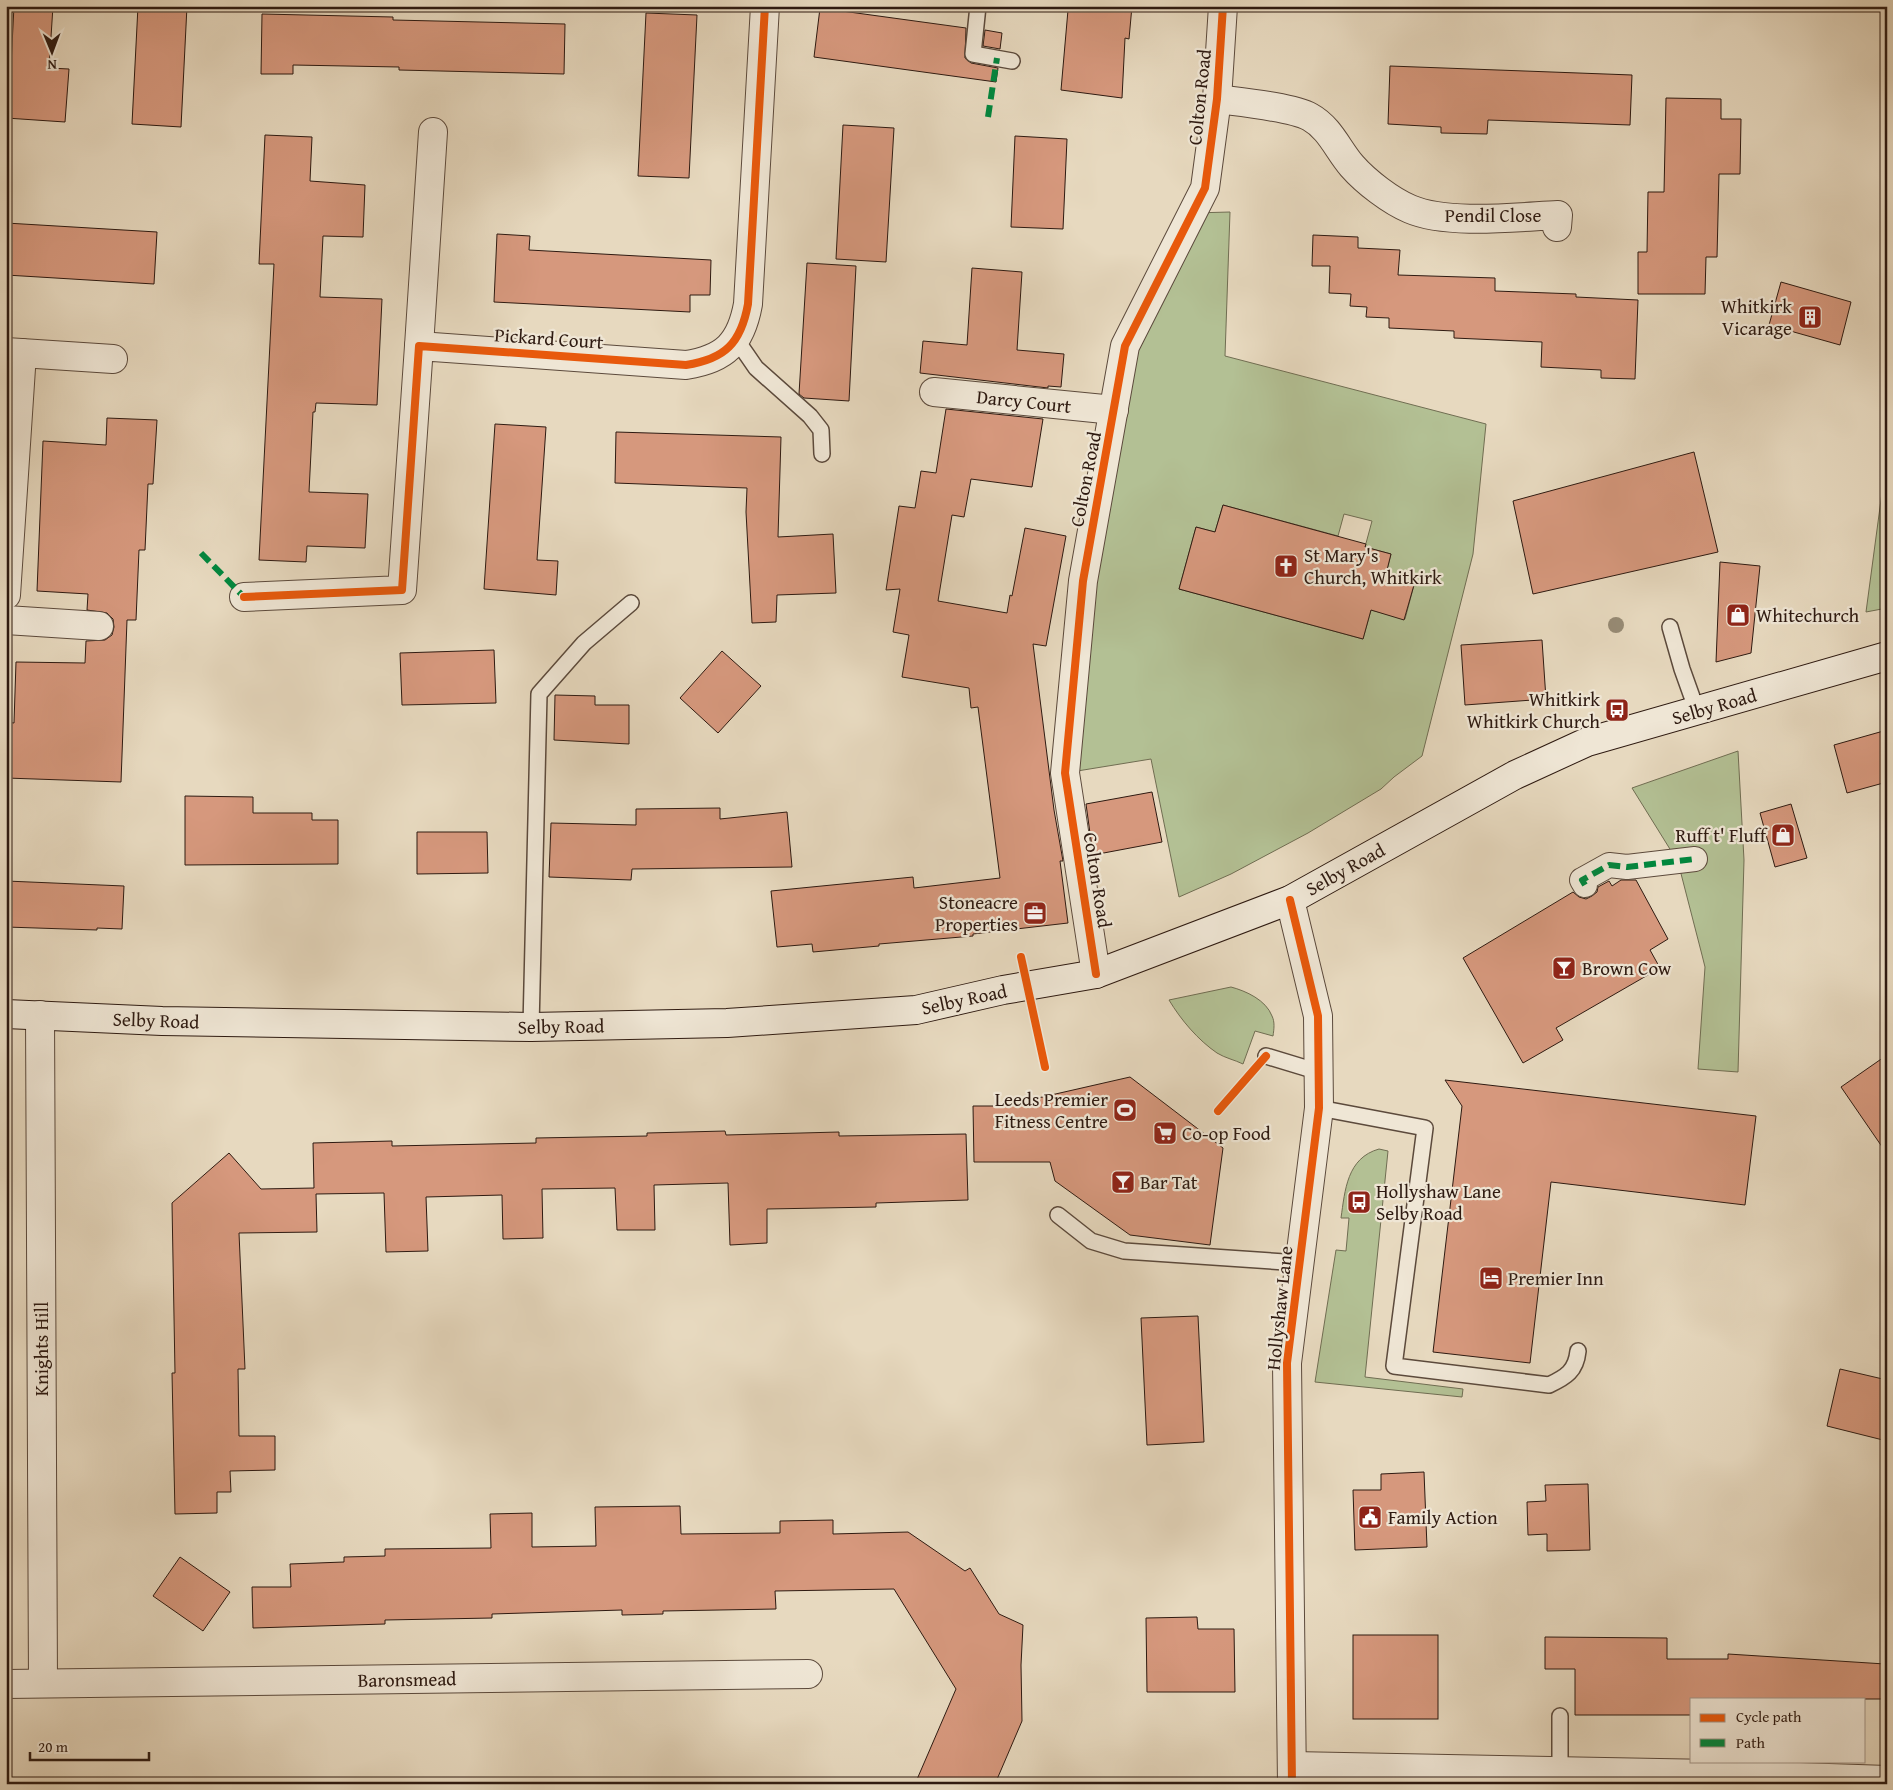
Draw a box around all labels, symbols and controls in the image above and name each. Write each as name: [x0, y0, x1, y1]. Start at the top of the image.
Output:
north arrow: [28, 28, 78, 78]
street label: Colton Road: [1180, 47, 1218, 146]
text: N: [47, 55, 57, 75]
street label: Pendil Close: [1445, 201, 1541, 229]
place label: Whitkirk Vicarage: [1721, 292, 1792, 342]
building icon: Whitkirk Vicarage: [1797, 304, 1823, 330]
street label: Pickard Court: [494, 320, 605, 356]
street label: Darcy Court: [975, 382, 1073, 420]
street label: Colton Road: [1062, 428, 1108, 529]
place label: St Mary's Church, Whitkirk: [1304, 541, 1442, 591]
church icon: St Mary's Church, Whitkirk: [1273, 553, 1299, 579]
place label: Whitechurch: [1756, 601, 1860, 629]
shop icon: Whitechurch: [1725, 602, 1751, 628]
street label: Selby Road: [1668, 680, 1760, 731]
place label: Whitkirk Whitkirk Church: [1467, 685, 1600, 735]
bus stop icon: Whitkirk Whitkirk Church: [1604, 697, 1630, 723]
place label: Ruff t' Fluff: [1676, 821, 1768, 849]
shop icon: Ruff t' Fluff: [1770, 822, 1796, 848]
street label: Colton Road: [1077, 830, 1119, 931]
street label: Selby Road: [1300, 835, 1390, 902]
place label: Stoneacre Properties: [935, 888, 1018, 938]
office icon: Stoneacre Properties: [1022, 900, 1048, 926]
place label: Brown Cow: [1582, 954, 1672, 982]
bar icon: Brown Cow: [1551, 955, 1577, 981]
street label: Selby Road: [919, 976, 1010, 1022]
street label: Selby Road: [112, 1004, 201, 1036]
street label: Selby Road: [517, 1011, 605, 1041]
place label: Leeds Premier Fitness Centre: [995, 1085, 1108, 1135]
sports icon: Leeds Premier Fitness Centre: [1112, 1097, 1138, 1123]
place label: Co-op Food: [1182, 1119, 1272, 1147]
supermarket icon: Co-op Food: [1152, 1120, 1178, 1146]
place label: Bar Tat: [1140, 1168, 1198, 1196]
bar icon: Bar Tat: [1110, 1169, 1136, 1195]
place label: Hollyshaw Lane Selby Road: [1376, 1177, 1501, 1227]
bus stop icon: Hollyshaw Lane Selby Road: [1346, 1189, 1372, 1215]
street label: Hollyshaw Lane: [1259, 1244, 1299, 1372]
place label: Premier Inn: [1508, 1264, 1604, 1292]
hotel icon: Premier Inn: [1478, 1265, 1504, 1291]
street label: Knights Hill: [27, 1302, 55, 1396]
place label: Family Action: [1388, 1503, 1498, 1531]
public building icon: Family Action: [1357, 1504, 1383, 1530]
street label: Baronsmead: [357, 1664, 457, 1694]
legend: [1690, 1698, 1866, 1762]
text: Cycle path: [1736, 1706, 1802, 1727]
scale bar: [30, 1730, 149, 1762]
text: Path: [1736, 1732, 1765, 1753]
text: 20 m: [38, 1736, 69, 1757]

